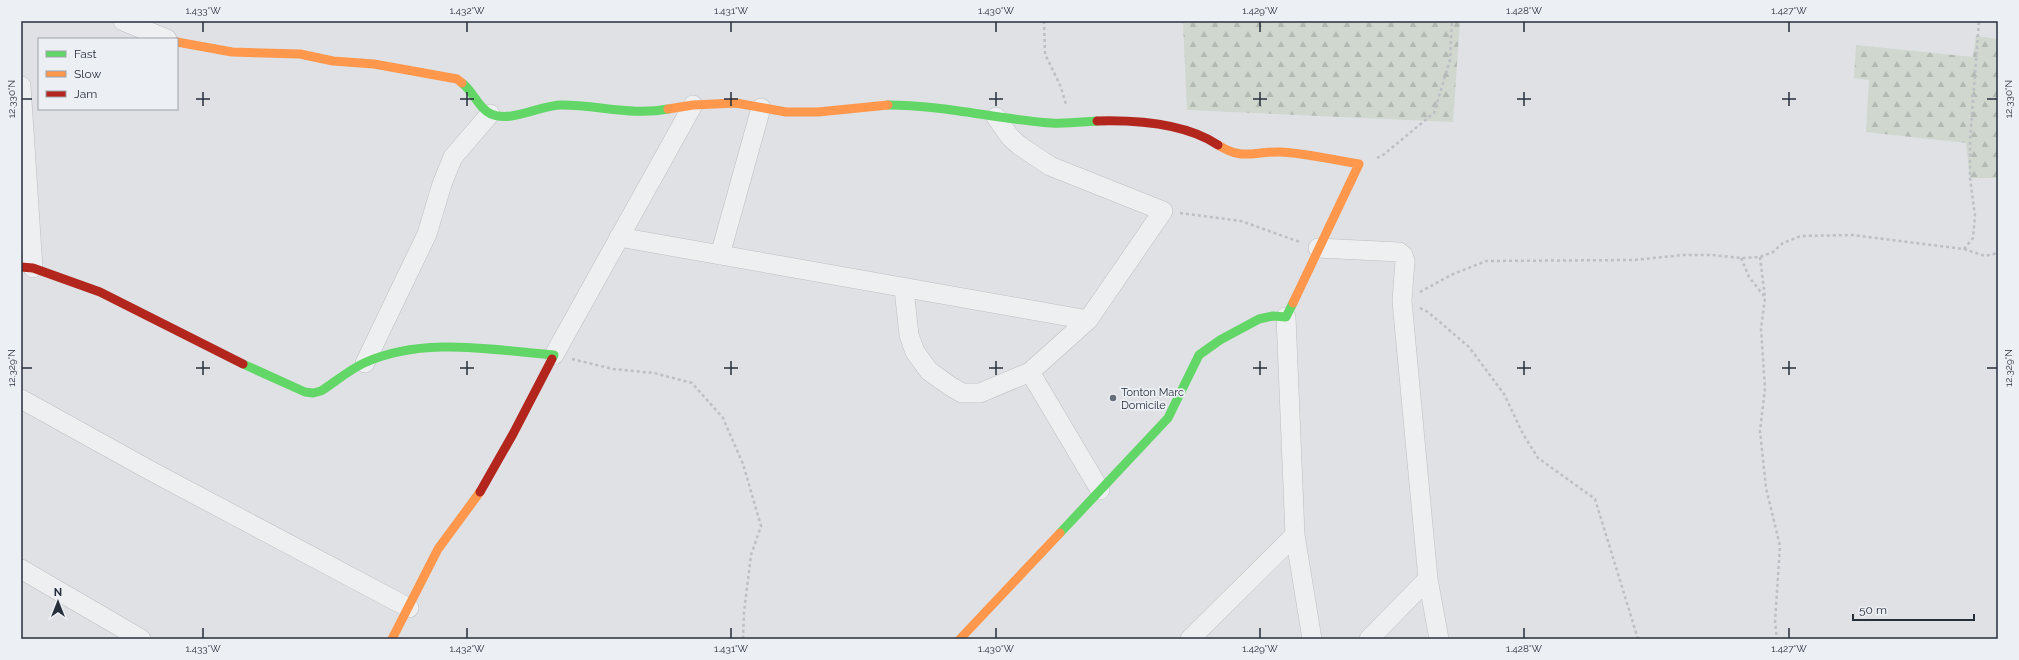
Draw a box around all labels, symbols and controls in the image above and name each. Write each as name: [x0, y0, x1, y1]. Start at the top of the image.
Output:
text: 1.433°W: [185, 5, 221, 16]
text: 1.432°W: [449, 5, 485, 16]
text: 1.431°W: [714, 5, 749, 16]
text: 1.430°W: [978, 5, 1015, 16]
text: 1.429°W: [1242, 5, 1278, 16]
text: 1.428°W: [1506, 5, 1542, 16]
text: 1.427°W: [1771, 5, 1807, 16]
legend: [38, 38, 178, 110]
text: Fast: [74, 47, 97, 61]
text: Slow: [74, 67, 101, 81]
text: 12.330°N: [6, 80, 17, 118]
text: 12.330°N: [2003, 80, 2014, 118]
text: Jam: [74, 87, 97, 101]
text: 12.329°N: [6, 349, 17, 387]
text: 12.329°N: [2003, 349, 2014, 387]
place label: Tonton Marc Domicile: [1121, 386, 1184, 412]
marker: Tonton Marc Domicile: [1108, 393, 1118, 403]
north arrow: [38, 582, 78, 622]
text: N: [54, 586, 62, 599]
scale bar: [1853, 596, 1974, 622]
text: 50 m: [1859, 603, 1887, 617]
text: 1.433°W: [185, 643, 221, 654]
text: 1.432°W: [449, 643, 485, 654]
text: 1.431°W: [714, 643, 749, 654]
text: 1.430°W: [978, 643, 1015, 654]
text: 1.429°W: [1242, 643, 1278, 654]
text: 1.428°W: [1506, 643, 1542, 654]
text: 1.427°W: [1771, 643, 1807, 654]

